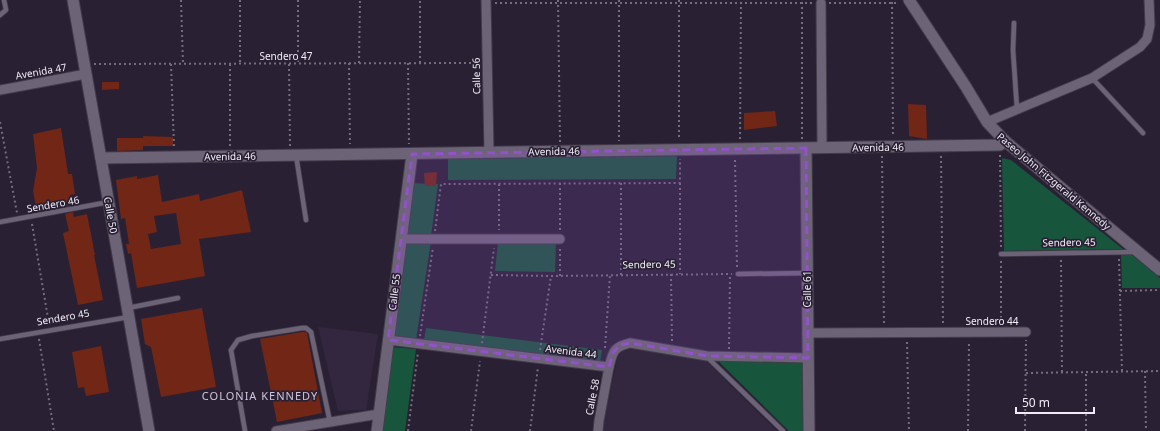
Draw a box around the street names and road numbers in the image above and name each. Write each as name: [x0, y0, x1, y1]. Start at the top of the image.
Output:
street label: Sendero 47: [259, 49, 313, 63]
street label: Calle 56: [469, 57, 483, 95]
street label: Avenida 47: [14, 60, 68, 82]
street label: Paseo John Fitzgerald Kennedy: [994, 129, 1114, 233]
street label: Avenida 46: [852, 140, 904, 154]
street label: Avenida 46: [528, 144, 580, 158]
street label: Avenida 46: [204, 149, 256, 163]
street label: Sendero 46: [26, 192, 81, 216]
street label: Calle 50: [101, 196, 121, 235]
street label: Sendero 45: [1042, 235, 1096, 249]
street label: Sendero 45: [622, 257, 676, 271]
street label: Calle 61: [800, 271, 814, 307]
street label: Calle 55: [385, 273, 403, 311]
street label: Sendero 45: [36, 305, 91, 329]
street label: Sendero 44: [965, 314, 1019, 328]
street label: Avenida 44: [545, 341, 598, 361]
street label: Calle 58: [582, 377, 602, 416]

